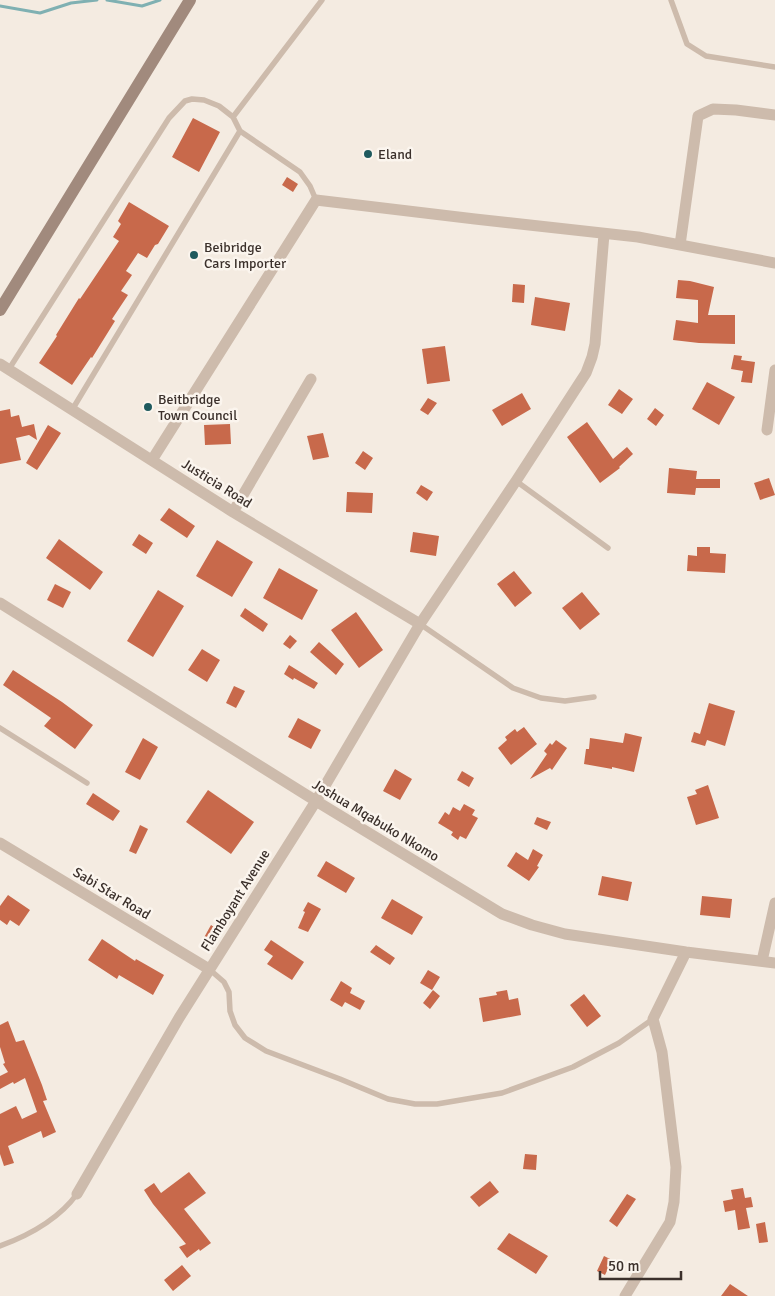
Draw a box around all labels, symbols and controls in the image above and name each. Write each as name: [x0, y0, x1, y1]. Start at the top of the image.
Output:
place label: Eland: [378, 146, 412, 163]
marker: Eland: [362, 148, 374, 160]
place label: Beibridge Cars Importer: [204, 239, 287, 272]
marker: Beibridge Cars Importer: [188, 249, 200, 261]
place label: Beitbridge Town Council: [158, 391, 237, 424]
marker: Beitbridge Town Council: [142, 401, 154, 413]
street label: Justicia Road: [179, 455, 255, 512]
street label: Joshua Mqabuko Nkomo: [309, 776, 442, 865]
street label: Flamboyant Avenue: [197, 846, 274, 954]
street label: Sabi Star Road: [70, 864, 153, 923]
scale bar: [600, 1248, 681, 1280]
text: 50 m: [608, 1257, 639, 1275]

